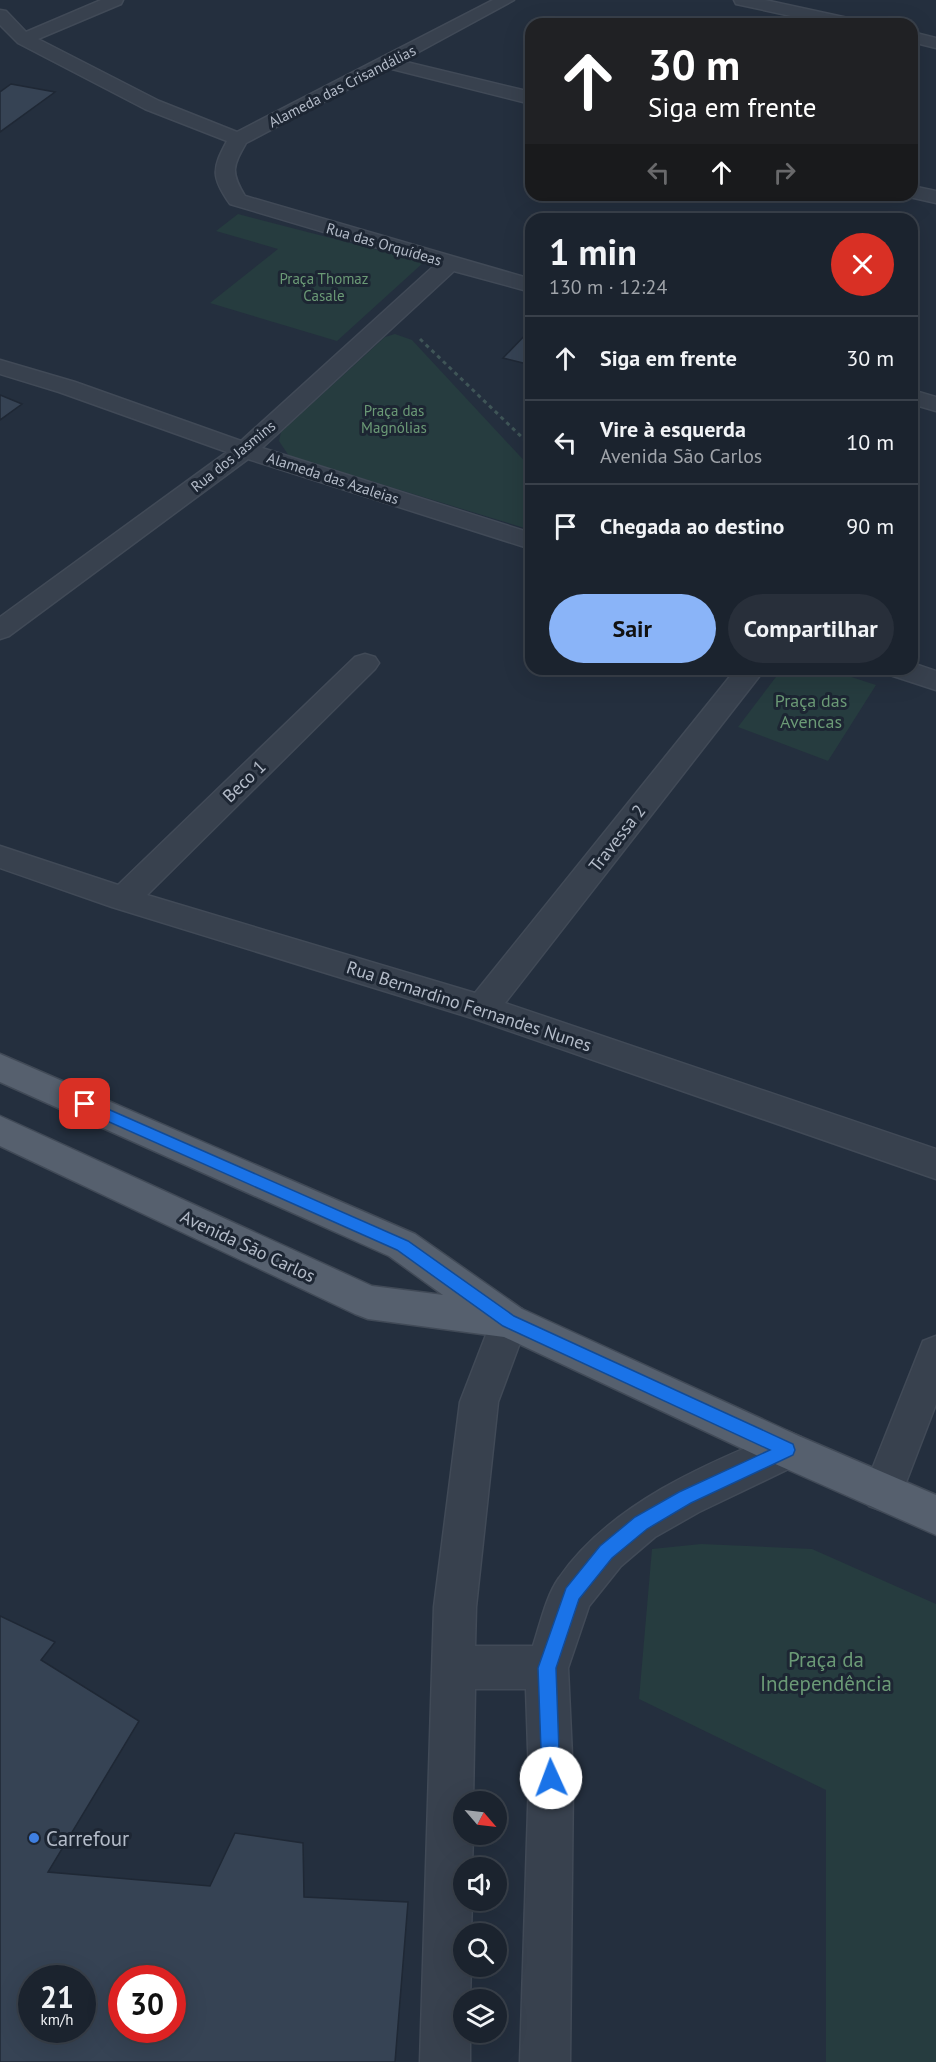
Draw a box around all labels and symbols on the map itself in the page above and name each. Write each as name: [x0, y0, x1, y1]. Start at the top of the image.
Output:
street label: Alameda das Crisandálias: [265, 41, 419, 131]
street label: Rua das Orquídeas: [324, 218, 444, 270]
park label: Praça Thomaz Casale: [279, 269, 369, 305]
park label: Praça das Magnólias: [361, 401, 427, 437]
street label: Rua dos Jasmins: [187, 416, 279, 496]
street label: Alameda das Azaleias: [265, 448, 401, 508]
park label: Praça das Avencas: [775, 689, 847, 733]
street label: Beco 1: [218, 755, 270, 807]
street label: Travessa 2: [583, 800, 651, 876]
street label: Rua Bernardino Fernandes Nunes: [344, 955, 594, 1057]
pin: [59, 1078, 110, 1129]
street label: Avenida São Carlos: [177, 1205, 319, 1287]
park label: Praça da Independência: [760, 1646, 892, 1697]
position arrow: [519, 1746, 583, 1810]
north arrow: [453, 1791, 507, 1845]
place label: Carrefour: [46, 1825, 129, 1852]
marker: Carrefour: [27, 1831, 41, 1845]
speed limit sign: 30: [108, 1965, 186, 2043]

